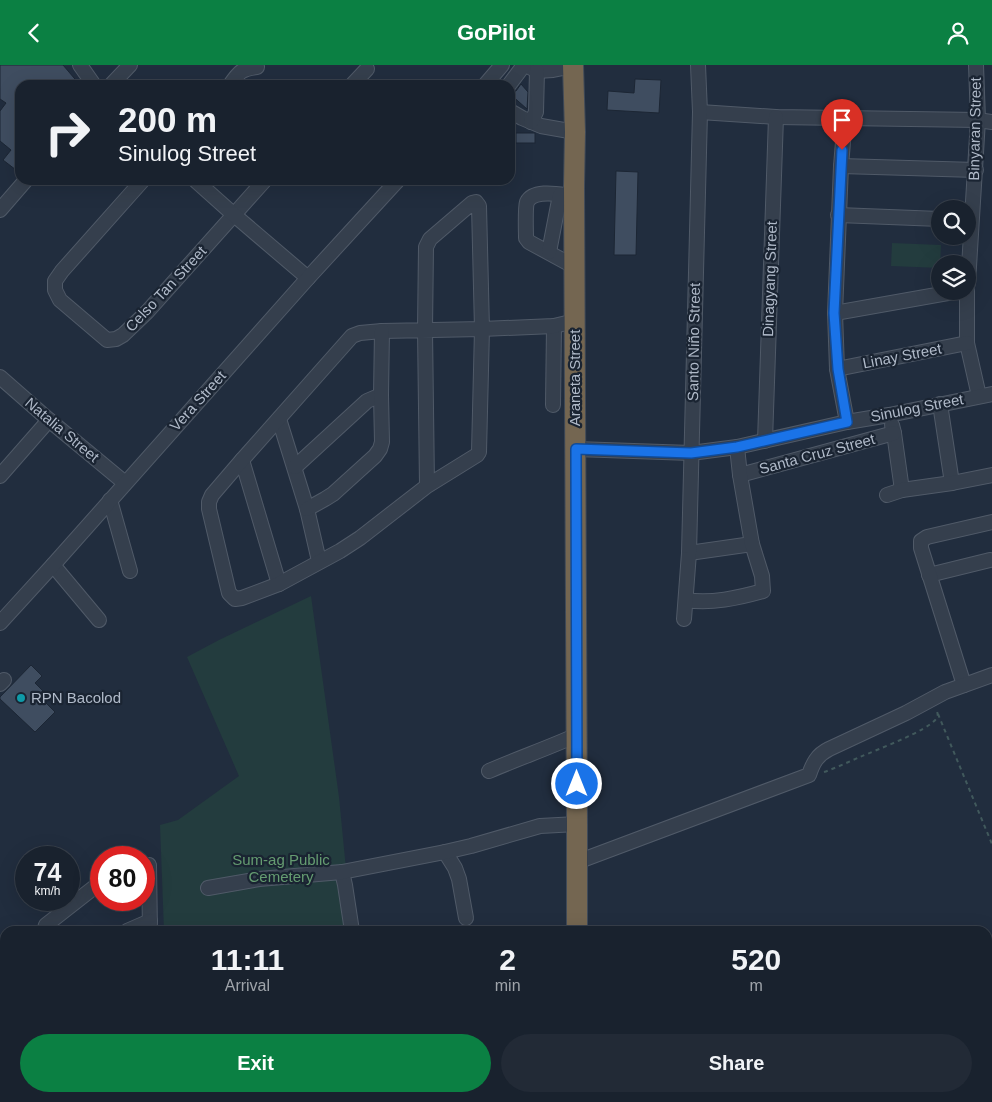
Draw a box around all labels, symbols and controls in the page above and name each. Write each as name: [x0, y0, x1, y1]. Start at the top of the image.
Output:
icon: back: [20, 19, 48, 47]
icon: person: [944, 19, 972, 47]
text: GoPilot: [457, 20, 535, 45]
street label: Binyaran Street: [965, 76, 984, 181]
pin: [821, 99, 863, 150]
icon: right: [35, 100, 100, 165]
text: 200 m: [118, 100, 217, 139]
icon: arrive: [828, 106, 856, 134]
text: Sinulog Street: [118, 141, 256, 166]
map controls: [931, 200, 976, 300]
button: search: [931, 200, 976, 245]
street label: Dinagyang Street: [759, 220, 780, 337]
street label: Celso Tan Street: [122, 242, 210, 335]
button: layers: [931, 255, 976, 300]
street label: Santo Niño Street: [684, 282, 703, 401]
street label: Araneta Street: [566, 329, 583, 426]
street label: Linay Street: [861, 339, 944, 371]
street label: Vera Street: [166, 366, 230, 434]
street label: Sinulog Street: [869, 390, 966, 425]
street label: Natalia Street: [22, 394, 103, 466]
street label: Santa Cruz Street: [757, 430, 877, 477]
place label: RPN Bacolod: [31, 689, 121, 706]
marker: RPN Bacolod: [15, 692, 27, 704]
position arrow: [550, 757, 602, 809]
speed limit sign: 80: [90, 846, 155, 911]
park label: Sum-ag Public Cemetery: [232, 851, 330, 885]
text: 74: [34, 858, 61, 886]
text: km/h: [34, 884, 61, 898]
text: 11:11: [211, 943, 284, 976]
text: 2: [499, 943, 516, 976]
text: 520: [731, 943, 781, 976]
text: Arrival: [225, 977, 270, 994]
text: min: [495, 977, 521, 994]
text: m: [750, 977, 763, 994]
button: Exit: [20, 1034, 491, 1092]
button: Share: [501, 1034, 972, 1092]

